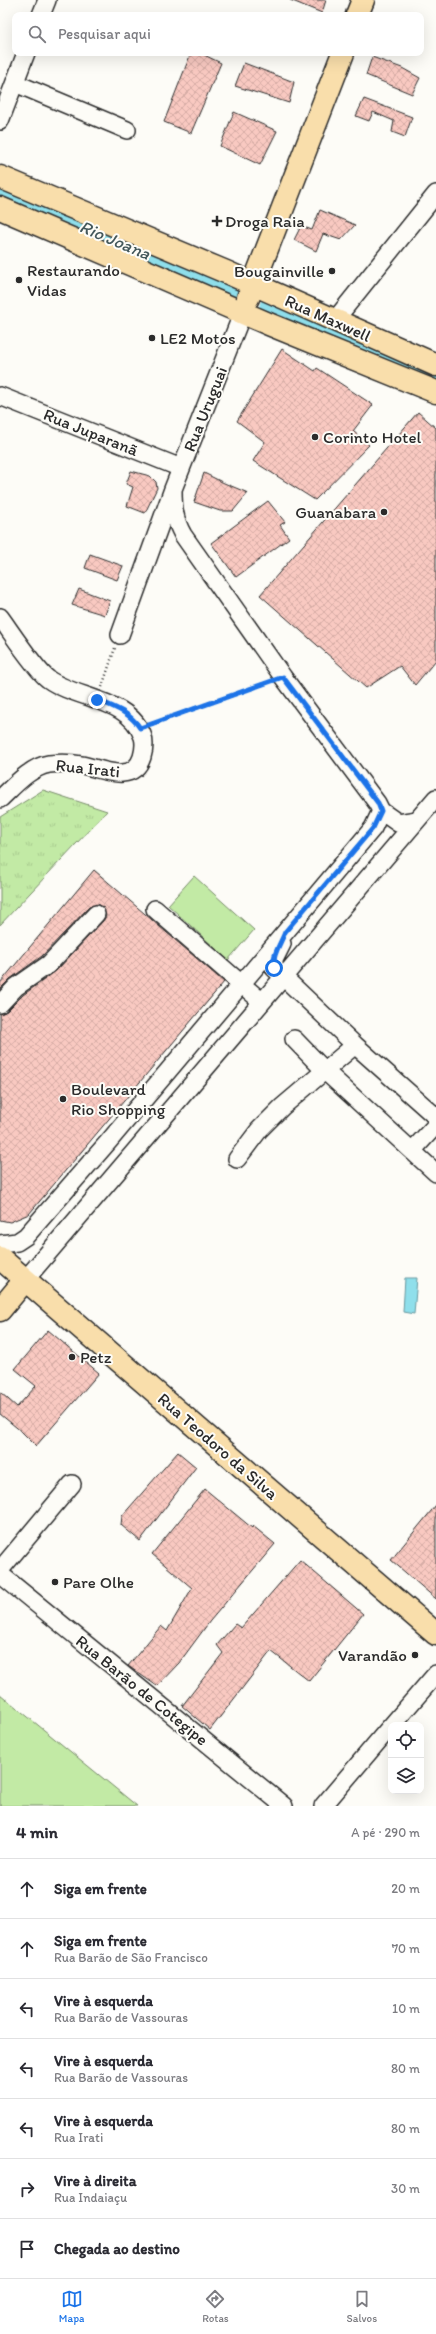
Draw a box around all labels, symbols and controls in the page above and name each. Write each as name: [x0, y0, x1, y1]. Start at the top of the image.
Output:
search box: [12, 12, 424, 56]
icon: search: [26, 23, 48, 45]
text: Pesquisar aqui: [58, 25, 151, 43]
place label: Droga Raia: [225, 211, 305, 231]
water label: Rio Joana: [76, 215, 155, 265]
marker: Droga Raia: [212, 216, 222, 226]
place label: Restaurando Vidas: [27, 260, 120, 300]
place label: Bougainville: [234, 261, 324, 281]
marker: Bougainville: [327, 266, 337, 276]
marker: Restaurando Vidas: [14, 275, 24, 285]
street label: Rua Maxwell: [282, 290, 374, 346]
place label: LE2 Motos: [160, 328, 236, 348]
marker: LE2 Motos: [147, 333, 157, 343]
street label: Rua Uruguai: [179, 364, 231, 454]
street label: Rua Juparanã: [41, 404, 141, 460]
place label: Corinto Hotel: [323, 427, 421, 447]
marker: Corinto Hotel: [310, 432, 320, 442]
place label: Guanabara: [295, 502, 376, 522]
marker: Guanabara: [379, 507, 389, 517]
route end: [88, 691, 106, 709]
street label: Rua Irati: [55, 755, 121, 781]
route start: [265, 959, 283, 977]
place label: Boulevard Rio Shopping: [71, 1079, 166, 1119]
marker: Boulevard Rio Shopping: [58, 1094, 68, 1104]
place label: Petz: [80, 1347, 112, 1367]
marker: Petz: [67, 1352, 77, 1362]
street label: Rua Teodoro da Silva: [154, 1388, 282, 1504]
place label: Pare Olhe: [63, 1572, 134, 1592]
marker: Pare Olhe: [50, 1577, 60, 1587]
street label: Rua Barão de Cotegipe: [72, 1631, 212, 1749]
place label: Varandão: [338, 1645, 407, 1665]
marker: Varandão: [410, 1650, 420, 1660]
map controls: [388, 1722, 424, 1794]
button: locate: [388, 1722, 424, 1758]
button: layers: [388, 1758, 424, 1794]
text: 4 min: [16, 1822, 58, 1842]
text: A pé · 290 m: [351, 1825, 420, 1840]
icon: ahead: [16, 1878, 38, 1900]
text: Siga em frente: [54, 1880, 147, 1898]
text: 20 m: [391, 1881, 420, 1896]
text: Siga em frente: [54, 1932, 147, 1950]
icon: ahead: [16, 1938, 38, 1960]
text: 70 m: [392, 1941, 420, 1956]
text: Rua Barão de São Francisco: [54, 1950, 208, 1965]
text: Vire à esquerda: [54, 1992, 153, 2010]
icon: left: [16, 1998, 38, 2020]
text: 10 m: [392, 2001, 420, 2016]
text: Rua Barão de Vassouras: [54, 2010, 188, 2025]
text: Vire à esquerda: [54, 2052, 153, 2070]
icon: left: [16, 2058, 38, 2080]
text: 80 m: [391, 2061, 420, 2076]
text: Rua Barão de Vassouras: [54, 2070, 188, 2085]
text: Vire à esquerda: [54, 2112, 153, 2130]
icon: left: [16, 2118, 38, 2140]
text: 80 m: [391, 2121, 420, 2136]
text: Rua Irati: [54, 2130, 103, 2145]
text: Vire à direita: [54, 2172, 137, 2190]
icon: right: [16, 2178, 38, 2200]
text: 30 m: [391, 2181, 420, 2196]
text: Rua Indaiaçu: [54, 2190, 127, 2205]
icon: arrive: [16, 2238, 38, 2260]
text: Chegada ao destino: [54, 2240, 180, 2258]
tab: Mapa: [59, 2288, 84, 2325]
tab: Rotas: [202, 2288, 229, 2325]
tab: Salvos: [346, 2288, 377, 2325]

